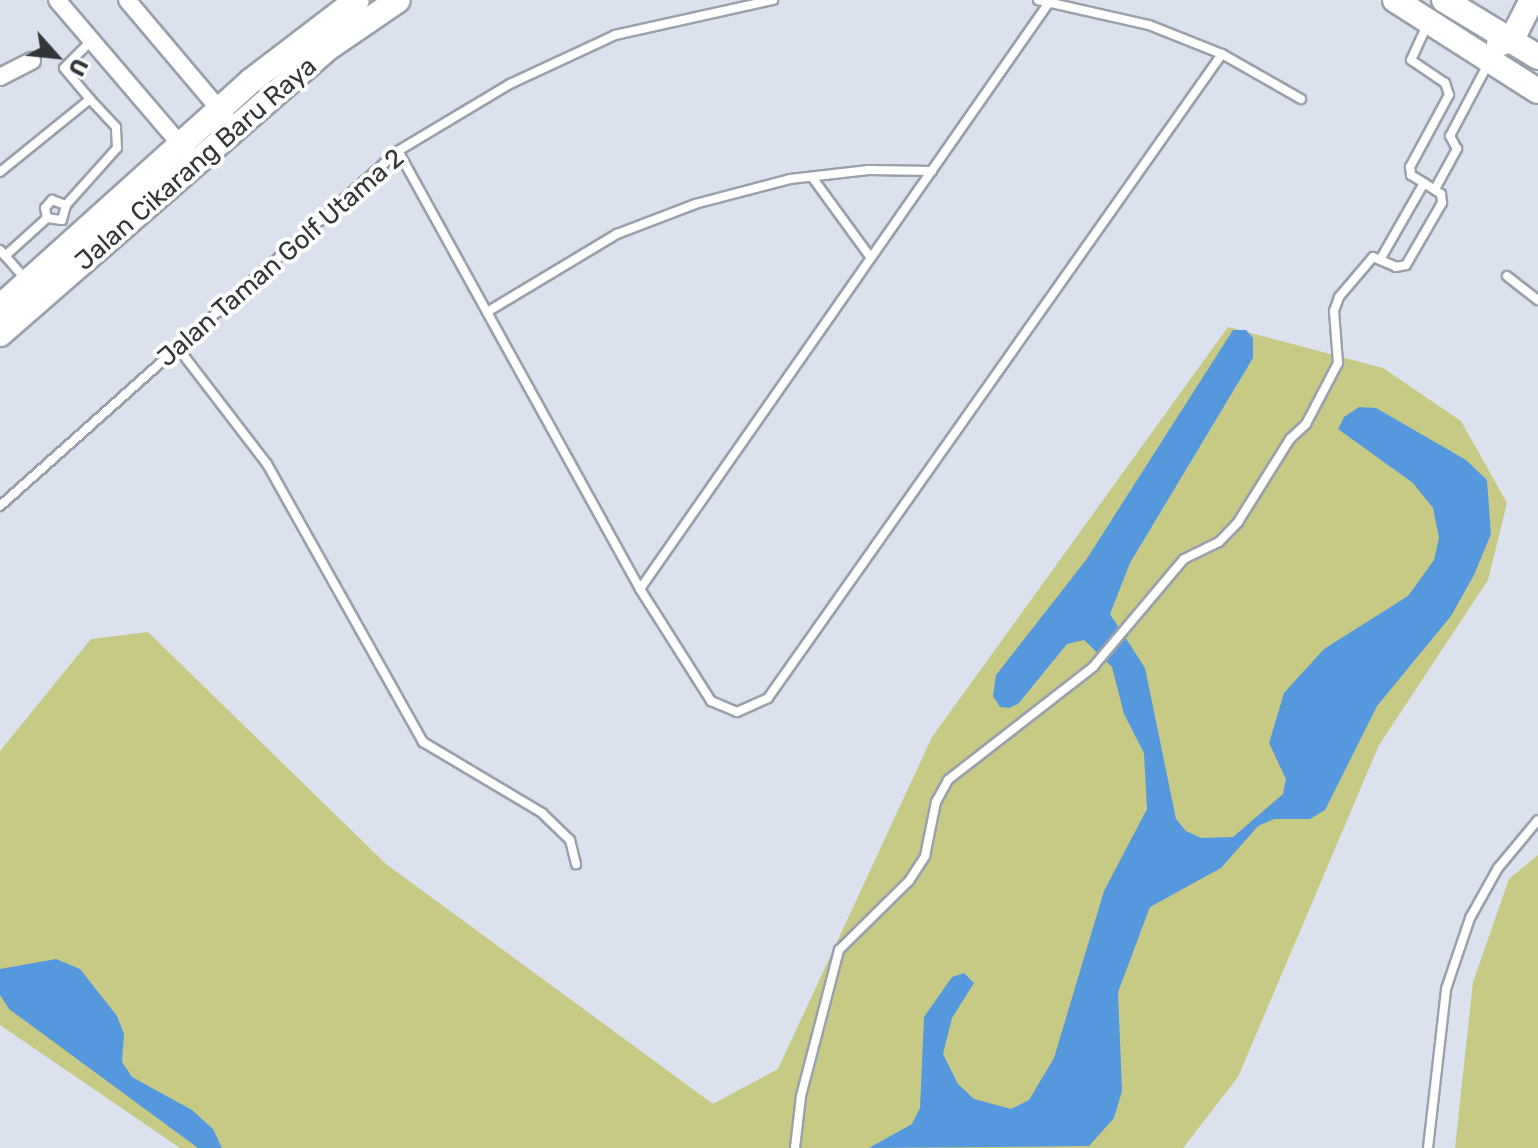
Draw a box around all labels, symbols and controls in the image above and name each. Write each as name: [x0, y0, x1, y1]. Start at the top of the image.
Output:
north arrow: [16, 16, 96, 96]
street label: Jalan Cikarang Baru Raya: [69, 51, 323, 277]
text: U: [62, 54, 93, 80]
street label: Jalan Taman Golf Utama 2: [151, 142, 411, 374]

